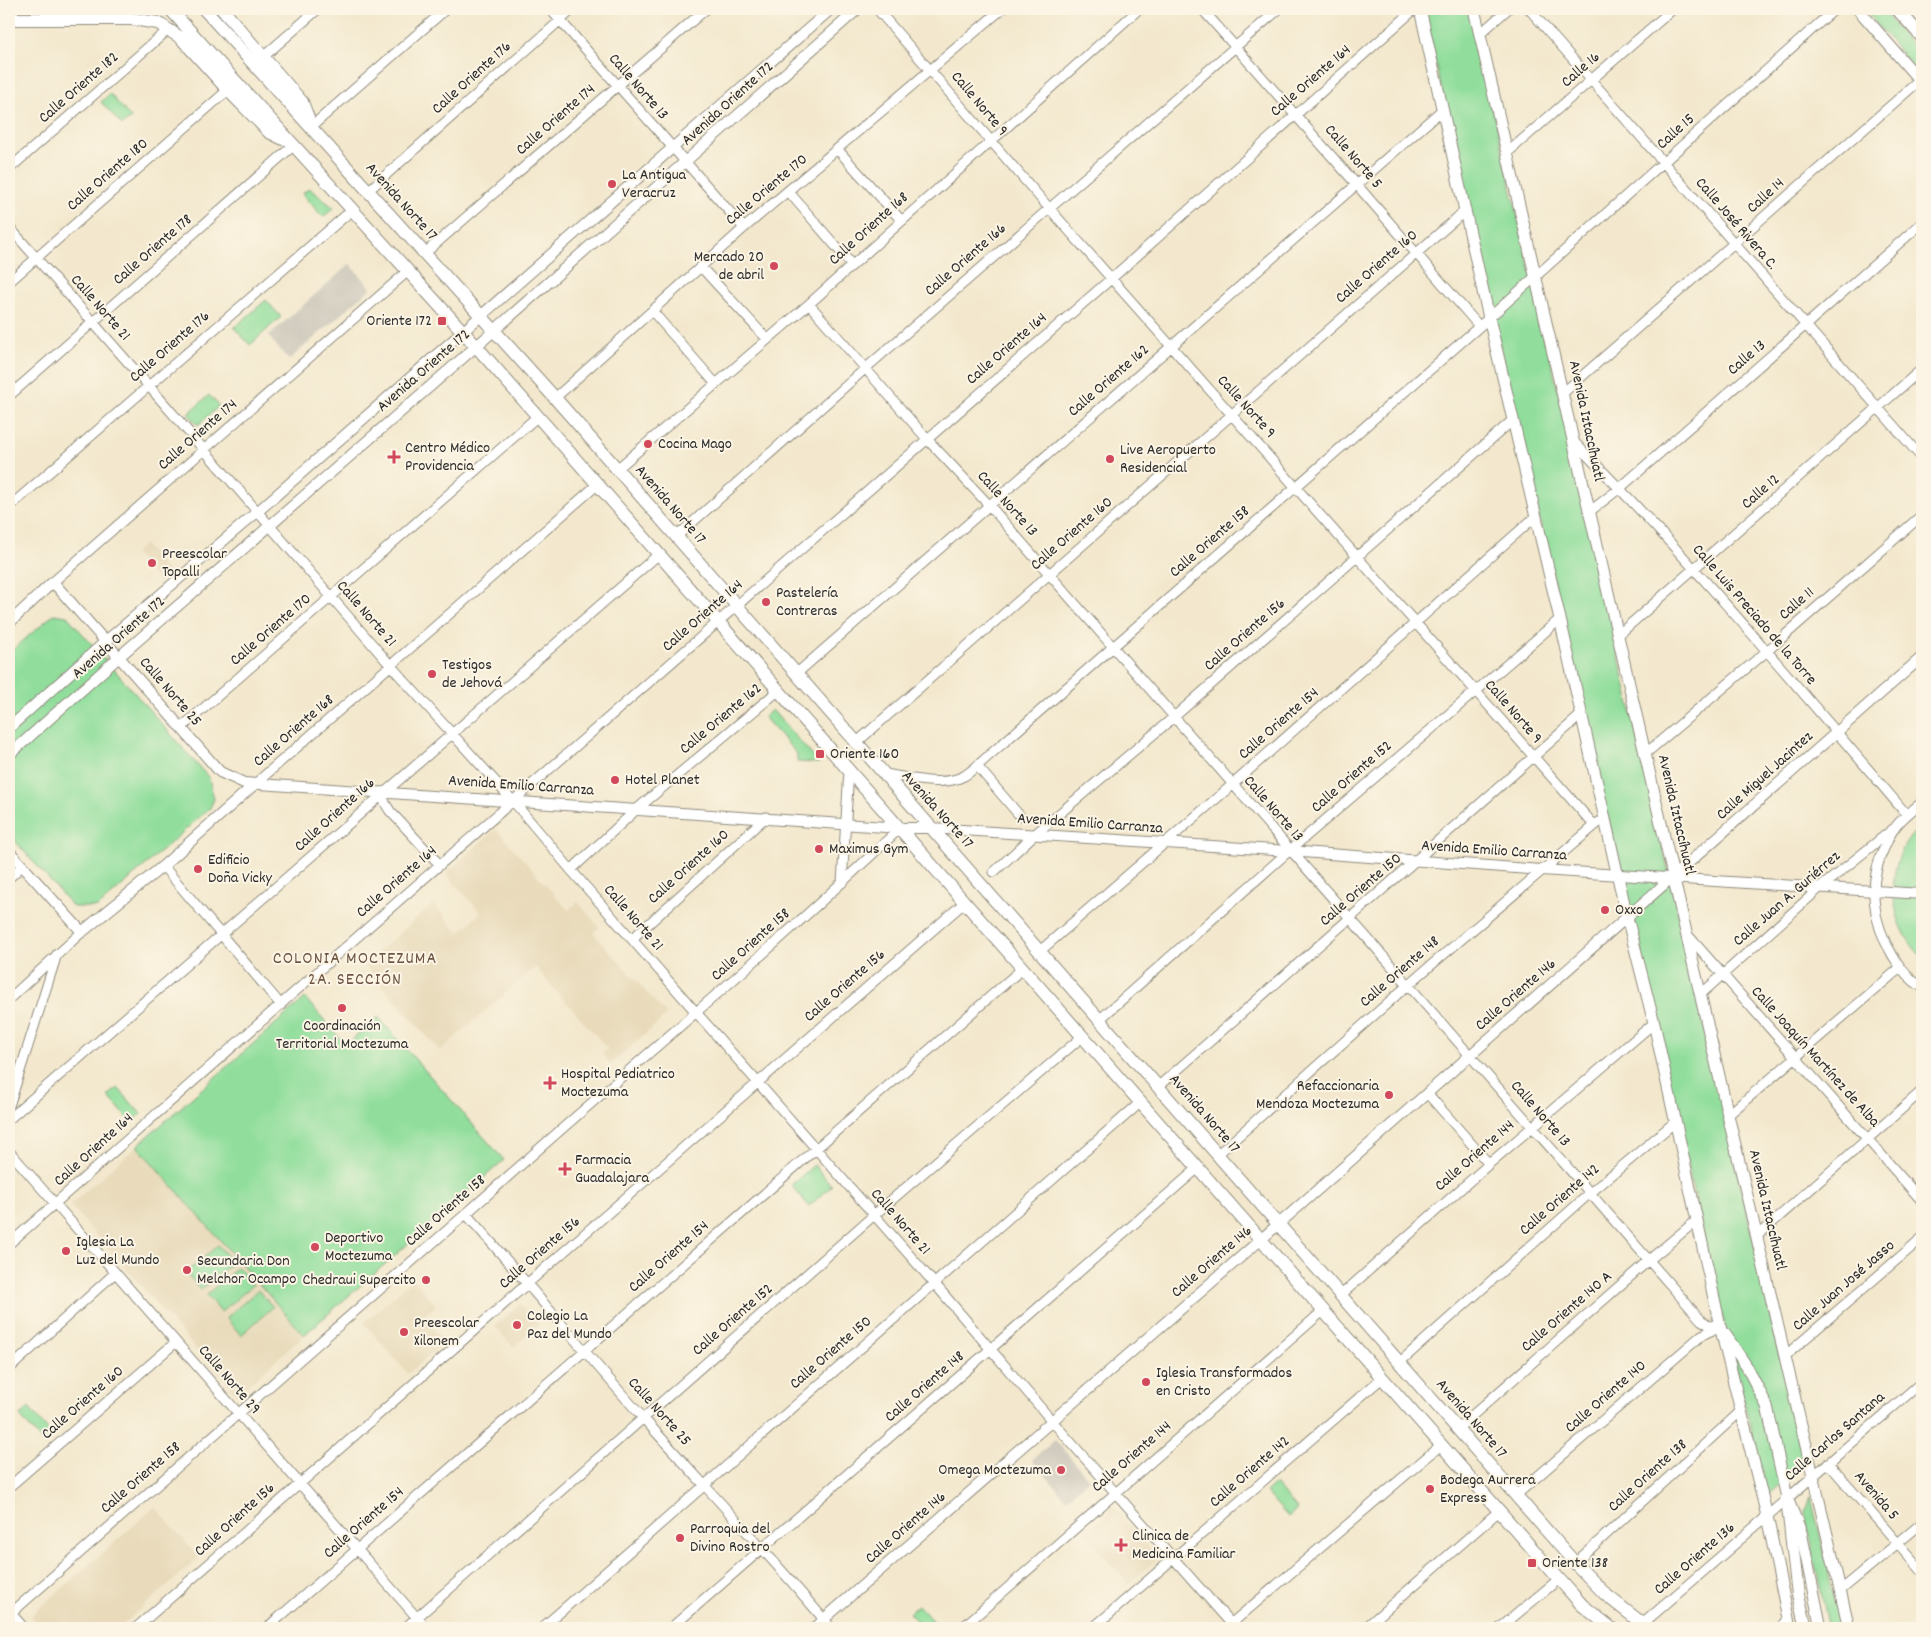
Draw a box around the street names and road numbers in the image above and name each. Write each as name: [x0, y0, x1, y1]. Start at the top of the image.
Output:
street label: Calle Oriente 176: [427, 36, 517, 120]
street label: Calle Oriente 164: [1265, 39, 1357, 123]
street label: Calle 16: [1556, 46, 1606, 93]
street label: Calle Oriente 182: [34, 47, 124, 129]
street label: Calle Norte 13: [602, 49, 674, 125]
street label: Avenida Oriente 172: [677, 56, 779, 152]
street label: Calle Norte 9: [945, 66, 1013, 142]
street label: Calle Oriente 174: [511, 79, 601, 161]
street label: Calle 15: [1652, 109, 1700, 155]
street label: Calle Norte 5: [1318, 120, 1388, 194]
street label: Calle Oriente 180: [62, 133, 154, 217]
street label: Calle Oriente 170: [721, 149, 813, 231]
street label: Avenida Norte 17: [359, 158, 443, 246]
street label: Calle José Rivera C.: [1689, 173, 1783, 275]
street label: Calle 14: [1742, 173, 1790, 219]
street label: Calle Oriente 168: [824, 187, 914, 271]
street label: Calle Oriente 178: [108, 209, 198, 291]
street label: Calle Oriente 166: [920, 218, 1012, 302]
street label: Calle Oriente 160: [1331, 225, 1423, 309]
street label: Calle Norte 21: [64, 270, 136, 346]
street label: Calle Oriente 176: [125, 305, 216, 389]
street label: Calle Oriente 164: [961, 307, 1053, 391]
street label: Avenida Oriente 172: [372, 324, 476, 418]
street label: Calle 13: [1723, 335, 1771, 381]
street label: Calle Oriente 162: [1063, 339, 1155, 423]
street label: Avenida Iztaccíhuatl: [1562, 358, 1610, 484]
street label: Calle Norte 9: [1211, 370, 1281, 444]
street label: Calle Oriente 174: [153, 394, 243, 476]
street label: Avenida Norte 17: [629, 460, 711, 550]
street label: Calle Norte 13: [971, 466, 1043, 542]
street label: Calle 12: [1737, 469, 1785, 515]
street label: Calle Oriente 160: [1026, 492, 1118, 576]
street label: Calle Oriente 158: [1165, 500, 1255, 584]
street label: Calle Luis Preciado de la Torre: [1686, 540, 1822, 690]
street label: Calle Oriente 164: [657, 574, 749, 658]
street label: Calle Norte 21: [330, 576, 402, 652]
street label: Calle 11: [1774, 582, 1820, 626]
street label: Calle Oriente 170: [225, 588, 317, 672]
street label: Avenida Oriente 172: [67, 591, 171, 685]
street label: Calle Oriente 156: [1199, 593, 1291, 677]
street label: Calle Norte 25: [133, 652, 207, 732]
street label: Calle Norte 9: [1479, 675, 1547, 749]
street label: Calle Oriente 162: [675, 678, 767, 760]
street label: Calle Oriente 154: [1234, 682, 1324, 766]
street label: Calle Oriente 168: [249, 689, 339, 773]
street label: Calle Miguel Jacintez: [1711, 726, 1819, 826]
street label: Calle Oriente 152: [1306, 735, 1398, 819]
street label: Avenida Iztaccíhuatl: [1651, 752, 1701, 878]
street label: Avenida Norte 17: [895, 766, 979, 854]
street label: Avenida Emilio Carranza: [447, 769, 595, 803]
street label: Calle Norte 13: [1237, 771, 1309, 847]
street label: Calle Oriente 166: [289, 772, 381, 858]
street label: Avenida Emilio Carranza: [1016, 807, 1164, 841]
street label: Calle Oriente 160: [643, 824, 735, 910]
street label: Avenida Emilio Carranza: [1420, 834, 1568, 868]
street label: Calle Oriente 164: [351, 840, 443, 924]
street label: Calle Juan A. Guriérrez: [1728, 846, 1846, 952]
street label: Calle Oriente 150: [1315, 848, 1407, 932]
street label: Calle Norte 21: [597, 880, 669, 956]
street label: Calle Oriente 158: [706, 903, 796, 987]
street label: Calle Oriente 148: [1355, 931, 1445, 1013]
street label: Calle Oriente 156: [799, 944, 891, 1028]
street label: Calle Oriente 146: [1470, 953, 1562, 1037]
street label: Calle Joaquín Martínez de Alba: [1745, 981, 1885, 1133]
street label: Avenida Norte 17: [1163, 1069, 1245, 1159]
street label: Calle Norte 13: [1504, 1076, 1576, 1152]
street label: Calle Oriente 164: [49, 1108, 139, 1192]
street label: Calle Oriente 144: [1430, 1115, 1520, 1197]
street label: Avenida Iztaccíhuatl: [1742, 1147, 1792, 1273]
street label: Calle Oriente 142: [1515, 1159, 1605, 1241]
street label: Calle Oriente 158: [401, 1169, 491, 1253]
street label: Calle Norte 21: [864, 1184, 936, 1260]
street label: Calle Oriente 156: [494, 1211, 586, 1295]
street label: Calle Oriente 154: [624, 1215, 714, 1299]
street label: Calle Oriente 146: [1166, 1220, 1258, 1304]
street label: Calle Juan José Jasso: [1788, 1235, 1900, 1337]
street label: Calle Oriente 140 A: [1516, 1266, 1618, 1358]
street label: Calle Oriente 152: [687, 1278, 779, 1362]
street label: Calle Oriente 150: [785, 1311, 877, 1395]
street label: Calle Norte 29: [192, 1340, 266, 1420]
street label: Calle Oriente 148: [880, 1346, 970, 1428]
street label: Calle Oriente 140: [1560, 1355, 1652, 1439]
street label: Calle Oriente 160: [37, 1361, 129, 1445]
street label: Calle Norte 25: [622, 1372, 696, 1452]
street label: Avenida Norte 17: [1430, 1374, 1512, 1464]
street label: Calle Carlos Santana: [1780, 1386, 1891, 1487]
street label: Calle Oriente 144: [1087, 1416, 1177, 1498]
street label: Calle Oriente 142: [1205, 1431, 1295, 1513]
street label: Calle Oriente 138: [1603, 1434, 1693, 1518]
street label: Calle Oriente 158: [96, 1436, 186, 1520]
street label: Avenida 5: [1848, 1466, 1904, 1526]
street label: Calle Oriente 156: [190, 1477, 281, 1563]
street label: Calle Oriente 154: [319, 1481, 409, 1565]
street label: Calle Oriente 146: [860, 1486, 952, 1570]
street label: Calle Oriente 136: [1649, 1517, 1741, 1601]

